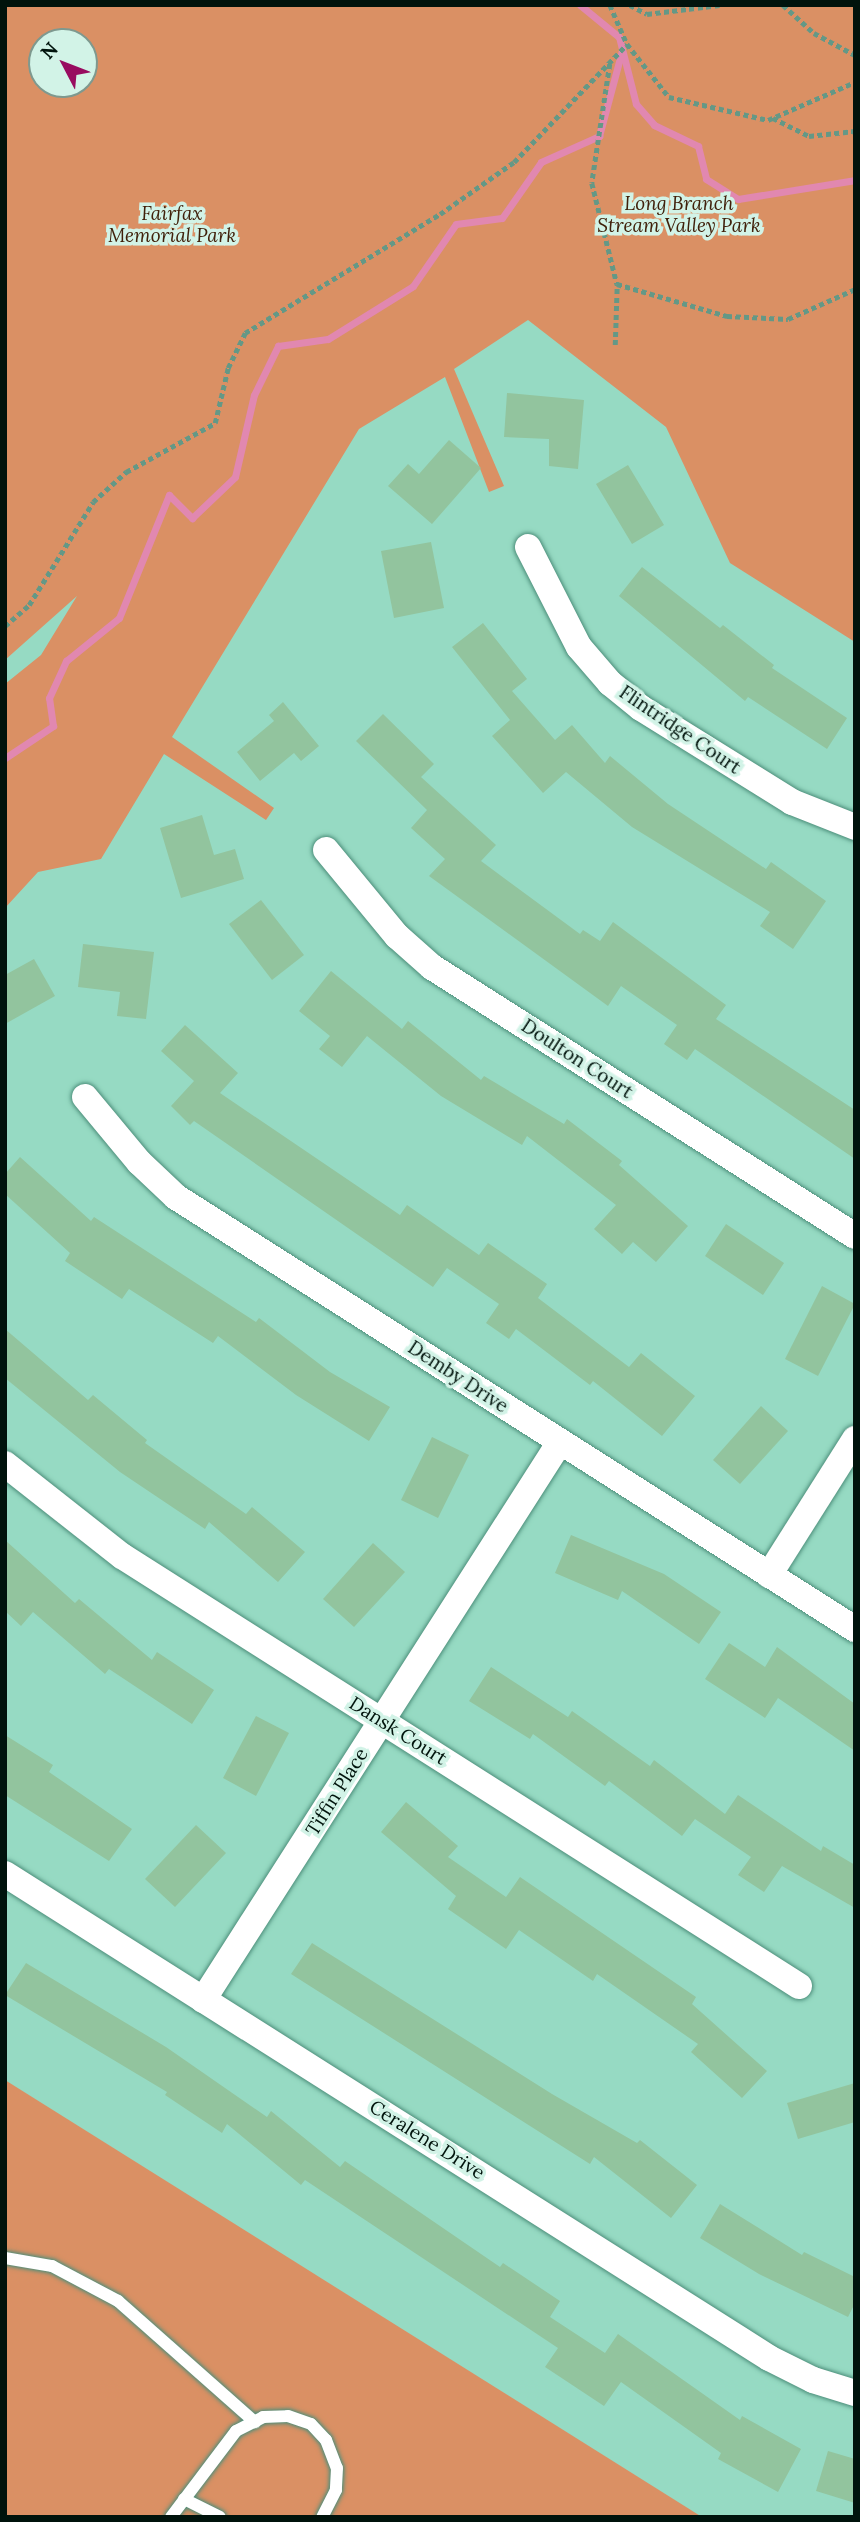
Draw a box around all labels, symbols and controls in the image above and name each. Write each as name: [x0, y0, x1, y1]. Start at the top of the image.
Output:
north arrow: [28, 28, 98, 98]
text: N: [35, 37, 63, 64]
park label: Long Branch Stream Valley Park: [597, 193, 761, 237]
park label: Fairfax Memorial Park: [108, 203, 236, 247]
street label: Flintridge Court: [615, 681, 745, 779]
street label: Doulton Court: [517, 1015, 637, 1103]
street label: Demby Drive: [404, 1336, 512, 1418]
street label: Dansk Court: [345, 1692, 451, 1770]
street label: Tiffin Place: [301, 1744, 373, 1840]
street label: Ceralene Drive: [365, 2096, 489, 2184]

